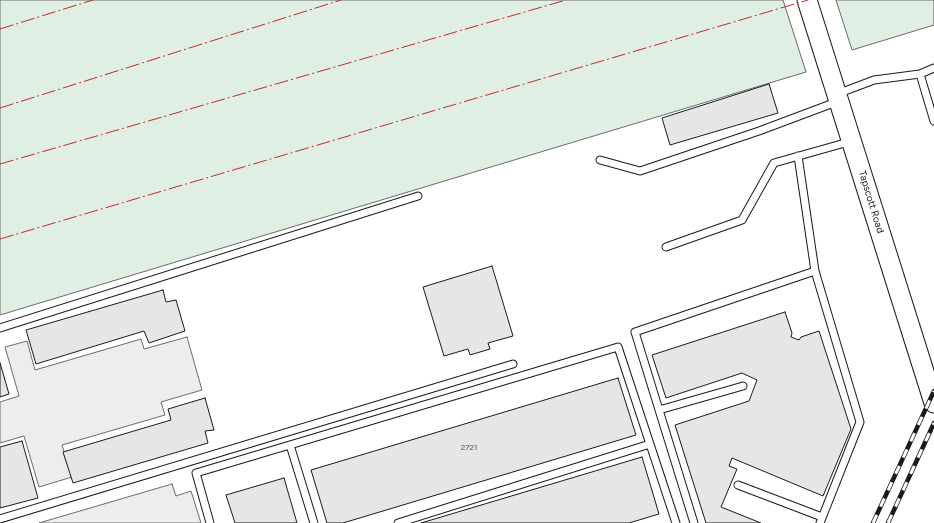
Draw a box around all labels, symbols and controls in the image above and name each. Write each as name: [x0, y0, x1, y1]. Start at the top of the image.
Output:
street label: Tapscott Road: [856, 169, 886, 235]
house number: 2721: [461, 443, 477, 453]

